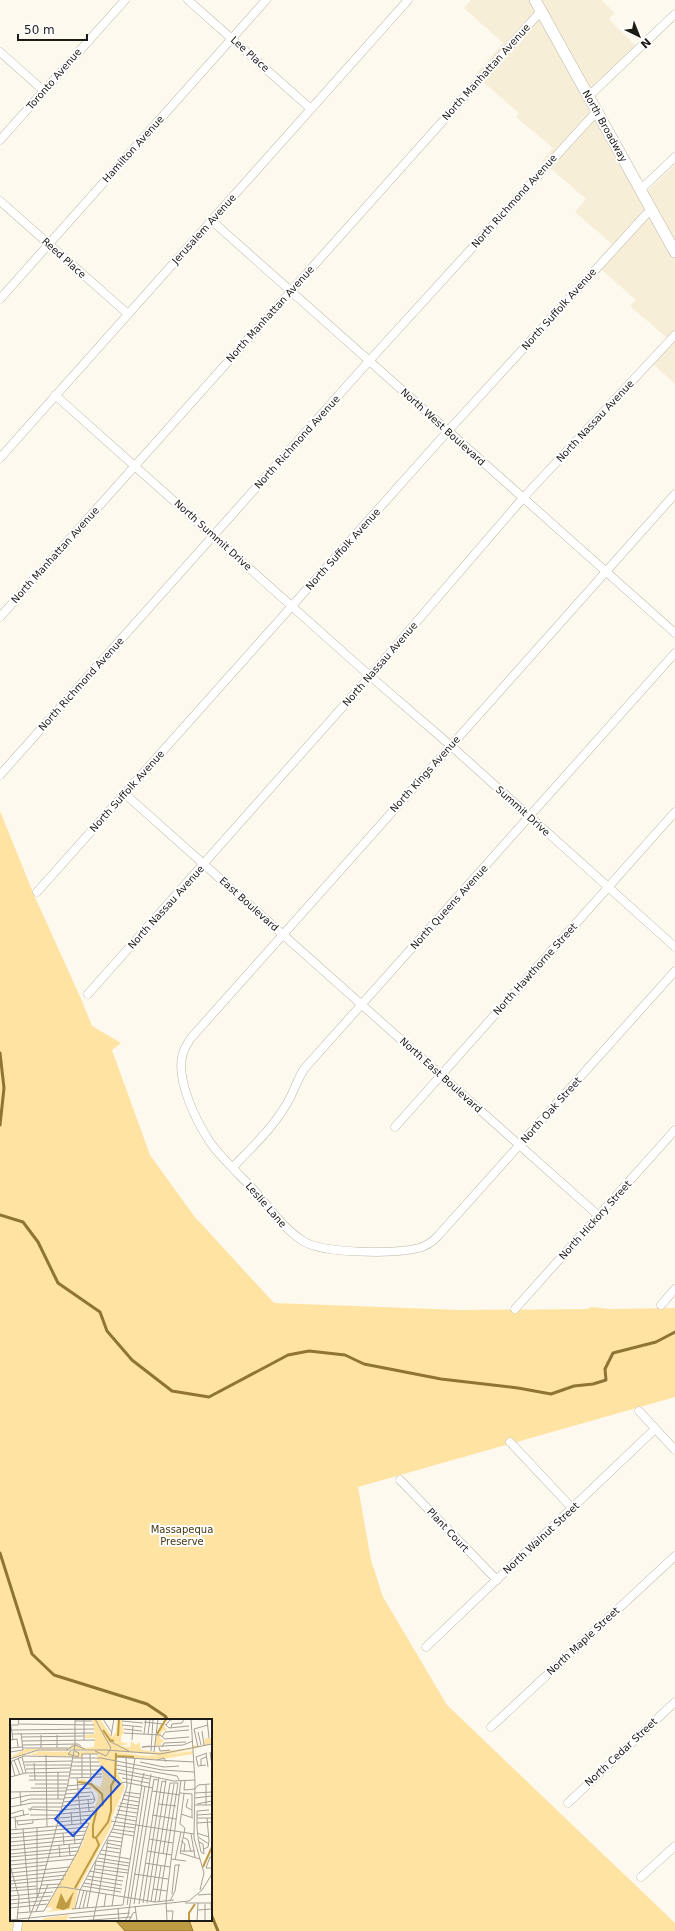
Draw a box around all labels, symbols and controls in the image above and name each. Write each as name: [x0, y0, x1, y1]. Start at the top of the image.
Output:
scale bar: [18, 16, 87, 42]
north arrow: [619, 16, 659, 56]
street label: North Manhattan Avenue: [440, 22, 532, 122]
text: 50 m: [24, 23, 55, 37]
street label: Lee Place: [229, 34, 271, 74]
text: N: [638, 35, 653, 51]
street label: Toronto Avenue: [24, 46, 83, 113]
street label: North Broadway: [581, 88, 629, 164]
street label: Hamilton Avenue: [100, 113, 166, 185]
street label: North Richmond Avenue: [469, 152, 559, 250]
street label: Jerusalem Avenue: [169, 192, 238, 267]
street label: Reed Place: [40, 236, 88, 280]
street label: North Manhattan Avenue: [224, 264, 316, 364]
street label: North Suffolk Avenue: [520, 266, 598, 352]
street label: North Nassau Avenue: [554, 378, 636, 464]
street label: North West Boulevard: [399, 386, 487, 468]
street label: North Richmond Avenue: [252, 393, 342, 491]
street label: North Summit Drive: [172, 498, 254, 572]
street label: North Manhattan Avenue: [9, 505, 101, 605]
street label: North Suffolk Avenue: [304, 506, 382, 592]
street label: North Nassau Avenue: [340, 620, 420, 708]
street label: North Richmond Avenue: [36, 635, 126, 733]
street label: North Kings Avenue: [388, 734, 462, 814]
street label: North Suffolk Avenue: [88, 748, 166, 834]
street label: Summit Drive: [494, 784, 552, 838]
street label: North Nassau Avenue: [126, 863, 206, 951]
street label: North Queens Avenue: [408, 863, 490, 951]
street label: East Boulevard: [217, 875, 281, 933]
street label: North Hawthorne Street: [491, 921, 579, 1017]
street label: North East Boulevard: [398, 1035, 484, 1115]
street label: North Oak Street: [519, 1075, 583, 1145]
street label: North Hickory Street: [557, 1178, 633, 1262]
street label: Leslie Lane: [244, 1180, 288, 1230]
street label: North Walnut Street: [501, 1500, 581, 1576]
street label: Plant Court: [425, 1506, 471, 1554]
park label: Massapequa Preserve: [151, 1524, 213, 1547]
street label: North Maple Street: [545, 1605, 621, 1677]
street label: North Cedar Street: [583, 1716, 659, 1788]
inset map: [10, 1719, 212, 1921]

